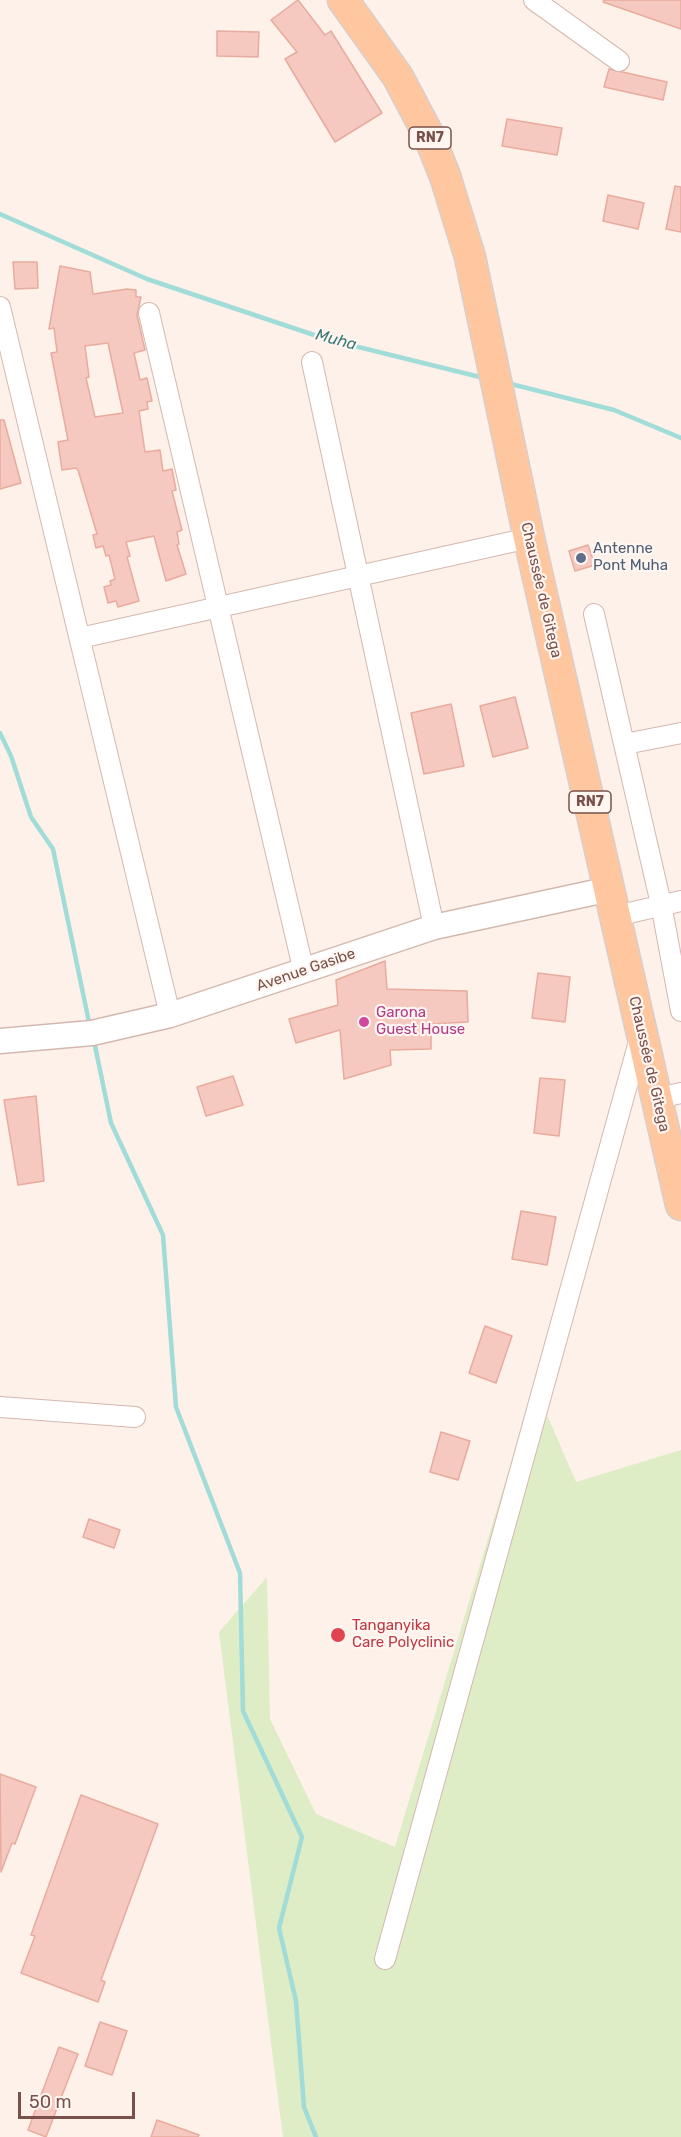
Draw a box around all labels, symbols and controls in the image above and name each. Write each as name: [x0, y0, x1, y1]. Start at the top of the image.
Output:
road number: RN7: [409, 127, 451, 149]
water label: Muha: [313, 325, 359, 355]
street label: Chaussée de Gitega: [517, 520, 565, 660]
place label: Antenne Pont Muha: [593, 540, 668, 575]
marker: Antenne Pont Muha: [574, 551, 588, 565]
road number: RN7: [569, 791, 611, 813]
street label: Avenue Gasibe: [254, 945, 358, 995]
street label: Chaussée de Gitega: [625, 994, 673, 1134]
place label: Garona Guest House: [376, 1004, 465, 1039]
marker: Garona Guest House: [357, 1015, 371, 1029]
place label: Tanganyika Care Polyclinic: [352, 1617, 454, 1652]
marker: Tanganyika Care Polyclinic: [329, 1626, 347, 1644]
scale bar: [21, 2080, 138, 2118]
text: 50 m: [29, 2091, 72, 2113]

